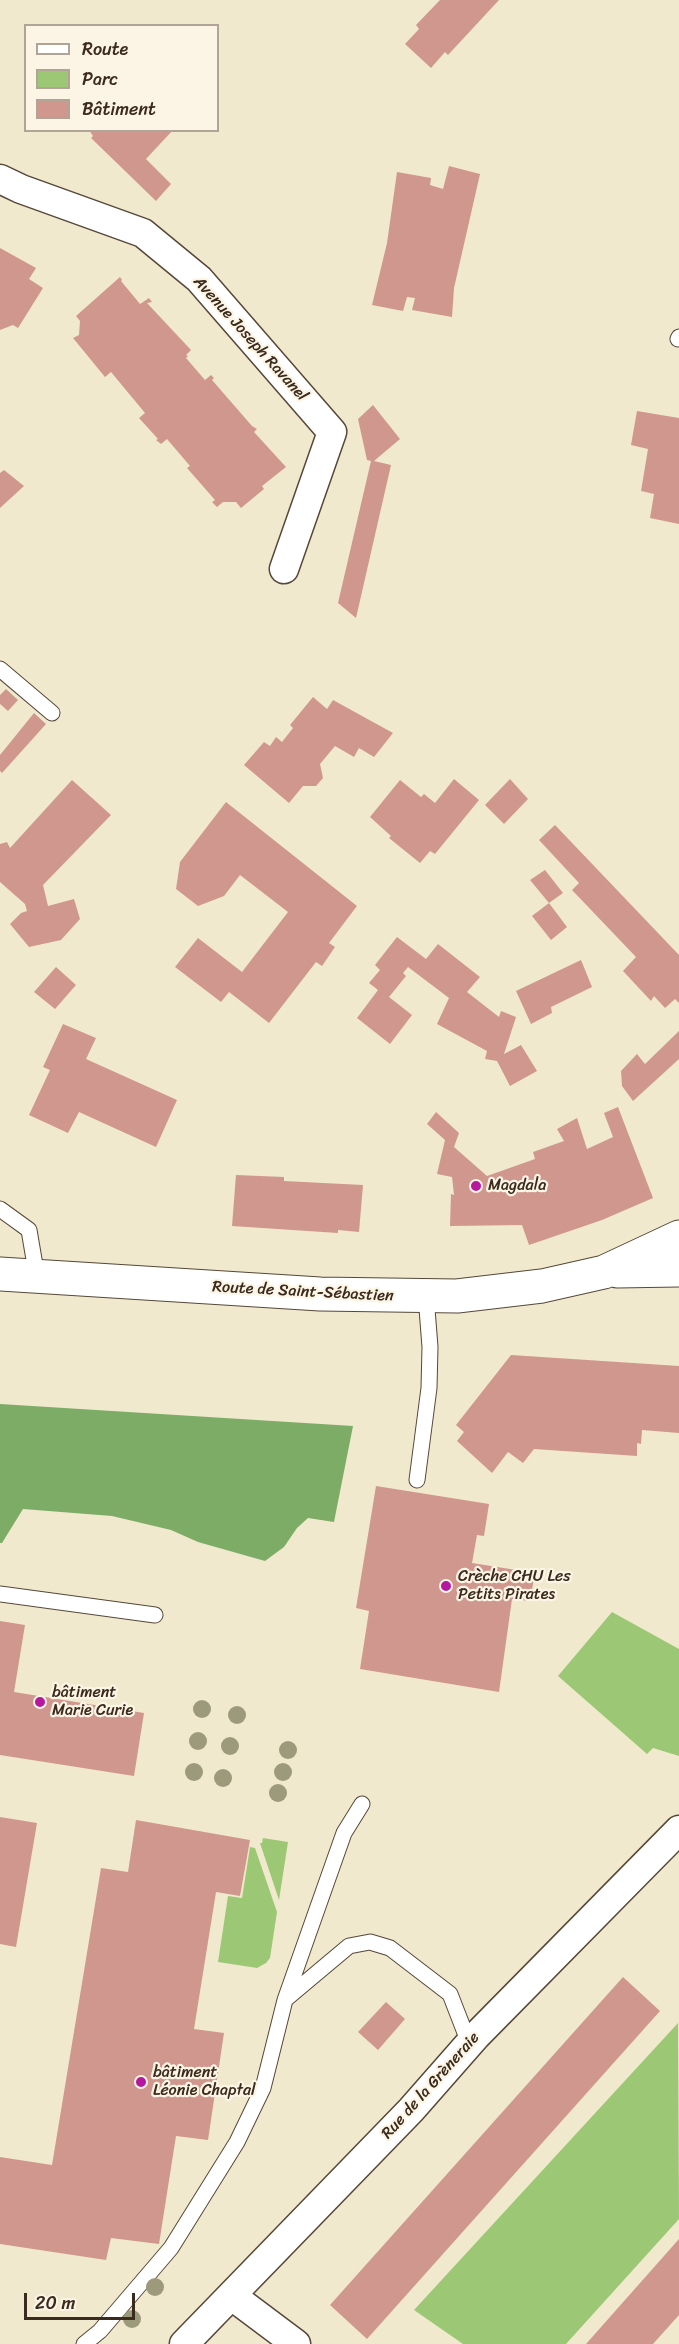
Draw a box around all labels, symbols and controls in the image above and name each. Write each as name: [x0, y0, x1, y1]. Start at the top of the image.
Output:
legend: [24, 24, 219, 132]
text: Route: [82, 33, 128, 65]
text: Parc: [82, 63, 118, 95]
text: Bâtiment: [82, 93, 156, 125]
street label: Avenue Joseph Ravanel: [189, 273, 311, 405]
place label: Magdala: [488, 1176, 546, 1196]
marker: Magdala: [469, 1179, 483, 1193]
street label: Route de Saint-Sébastien: [212, 1278, 394, 1306]
place label: Crèche CHU Les Petits Pirates: [458, 1567, 571, 1605]
marker: Crèche CHU Les Petits Pirates: [439, 1579, 453, 1593]
place label: bâtiment Marie Curie: [52, 1683, 133, 1721]
marker: bâtiment Marie Curie: [33, 1695, 47, 1709]
street label: Rue de la Grèneraie: [378, 2029, 484, 2143]
place label: bâtiment Léonie Chaptal: [153, 2063, 256, 2101]
marker: bâtiment Léonie Chaptal: [134, 2075, 148, 2089]
scale bar: [27, 2281, 138, 2319]
text: 20 m: [35, 2287, 75, 2319]

